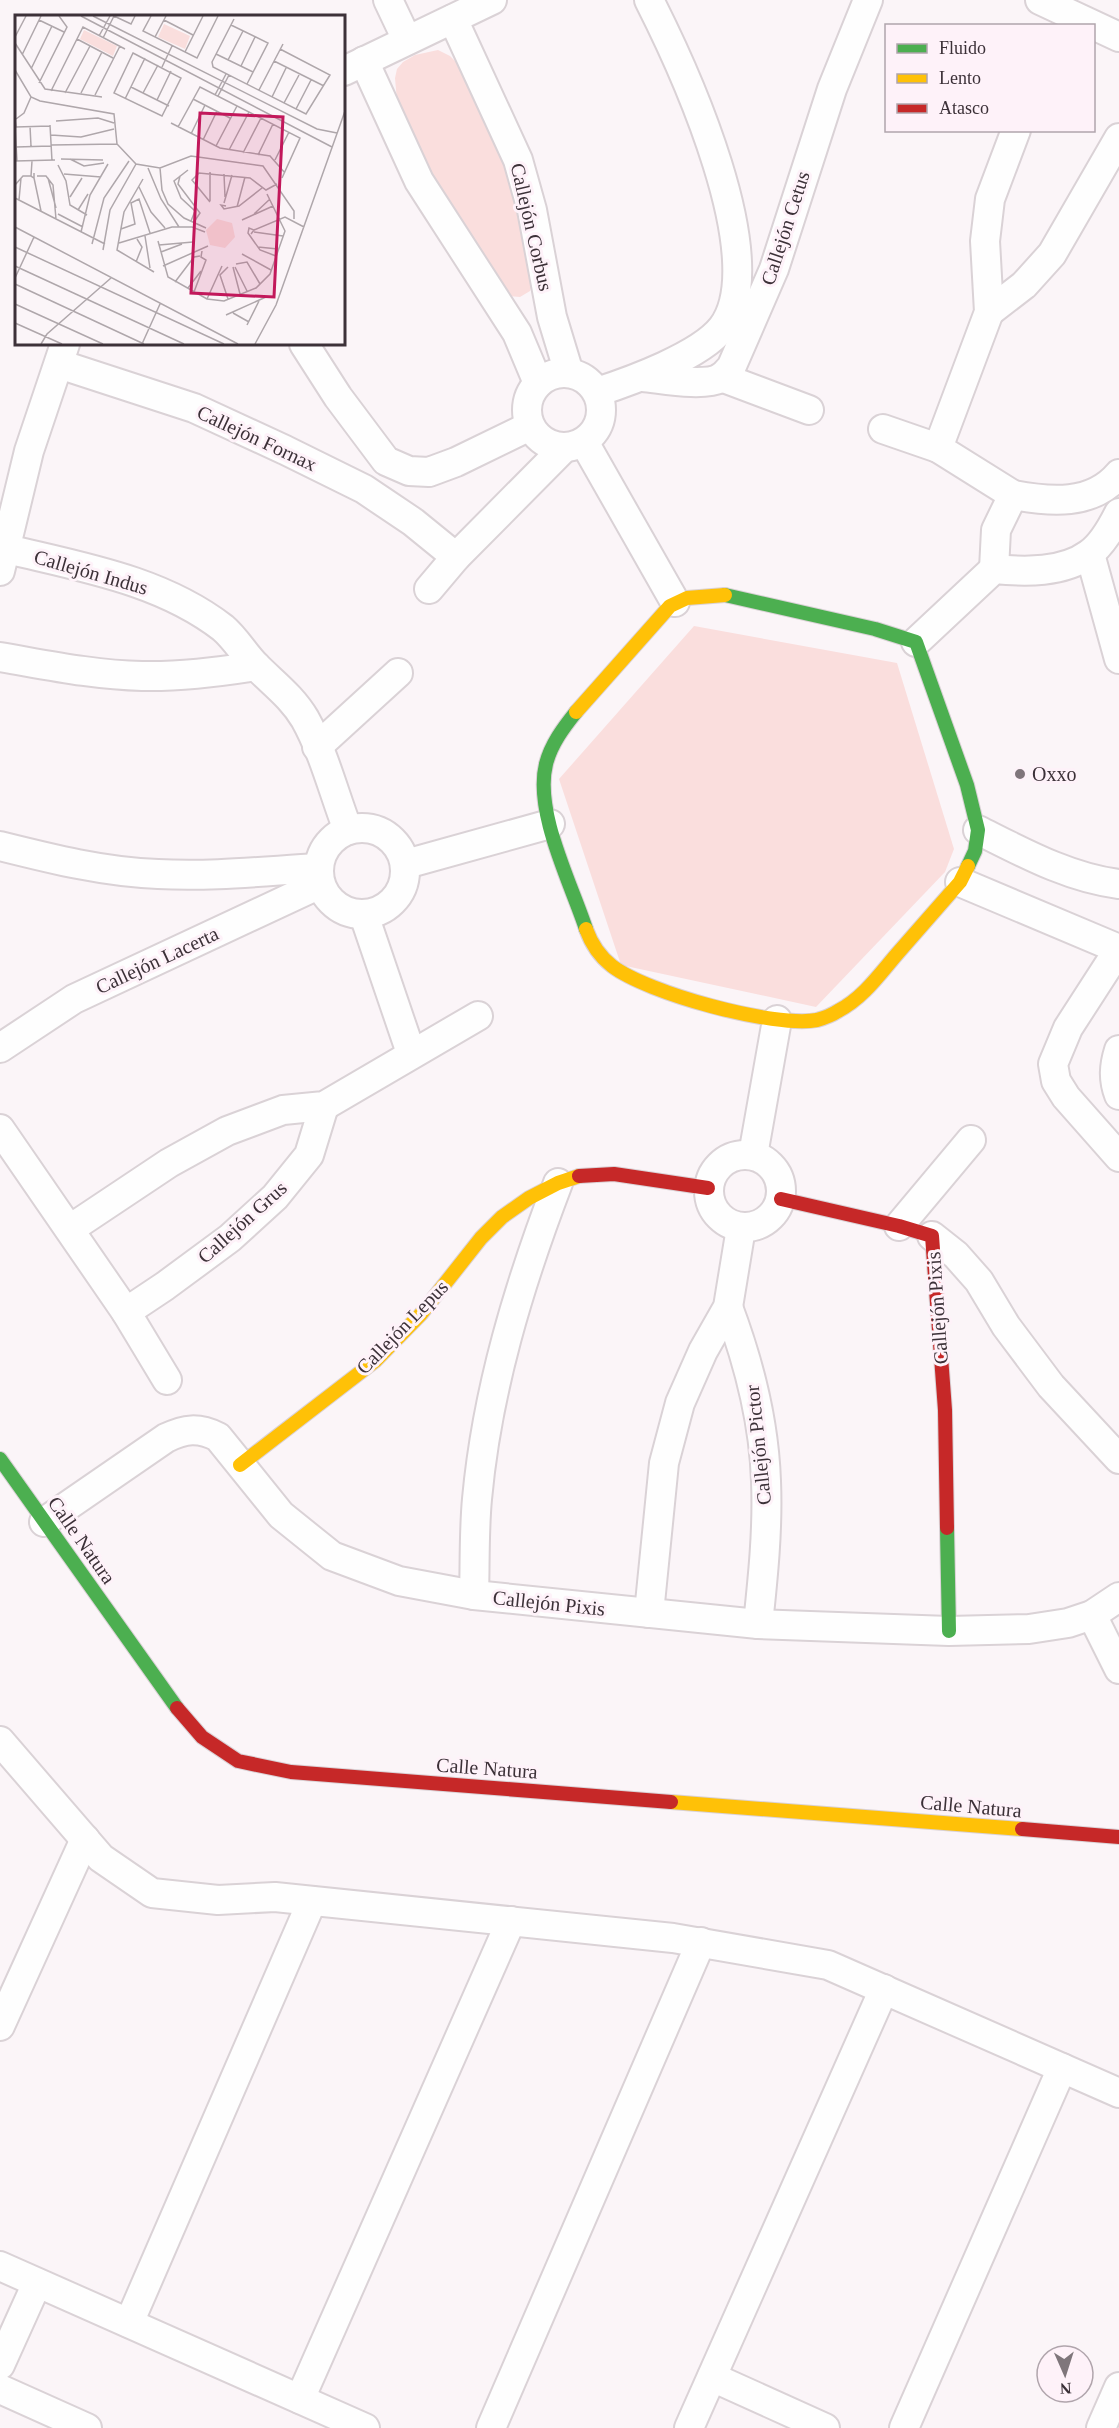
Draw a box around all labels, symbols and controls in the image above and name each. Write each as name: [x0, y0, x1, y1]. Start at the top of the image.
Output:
inset map: [15, 15, 345, 345]
legend: [885, 24, 1095, 132]
text: Fluido: [939, 38, 986, 58]
text: Lento: [939, 68, 981, 88]
text: Atasco: [939, 98, 989, 118]
street label: Callejón Corbus: [506, 161, 557, 294]
street label: Callejón Cetus: [756, 168, 815, 288]
street label: Callejón Fornax: [193, 401, 320, 476]
street label: Callejón Indus: [31, 545, 151, 600]
place label: Oxxo: [1032, 763, 1076, 785]
marker: Oxxo: [1013, 767, 1027, 781]
street label: Callejón Lacerta: [92, 922, 222, 999]
street label: Callejón Grus: [193, 1176, 292, 1268]
street label: Callejón Pixis: [922, 1251, 953, 1365]
street label: Callejón Lepus: [352, 1275, 453, 1379]
street label: Callejón Pictor: [741, 1383, 776, 1506]
street label: Calle Natura: [44, 1492, 120, 1588]
street label: Callejón Pixis: [492, 1586, 606, 1621]
street label: Calle Natura: [436, 1753, 539, 1783]
street label: Calle Natura: [919, 1791, 1023, 1821]
north arrow: [1035, 2344, 1095, 2404]
text: N: [1059, 2380, 1072, 2397]

